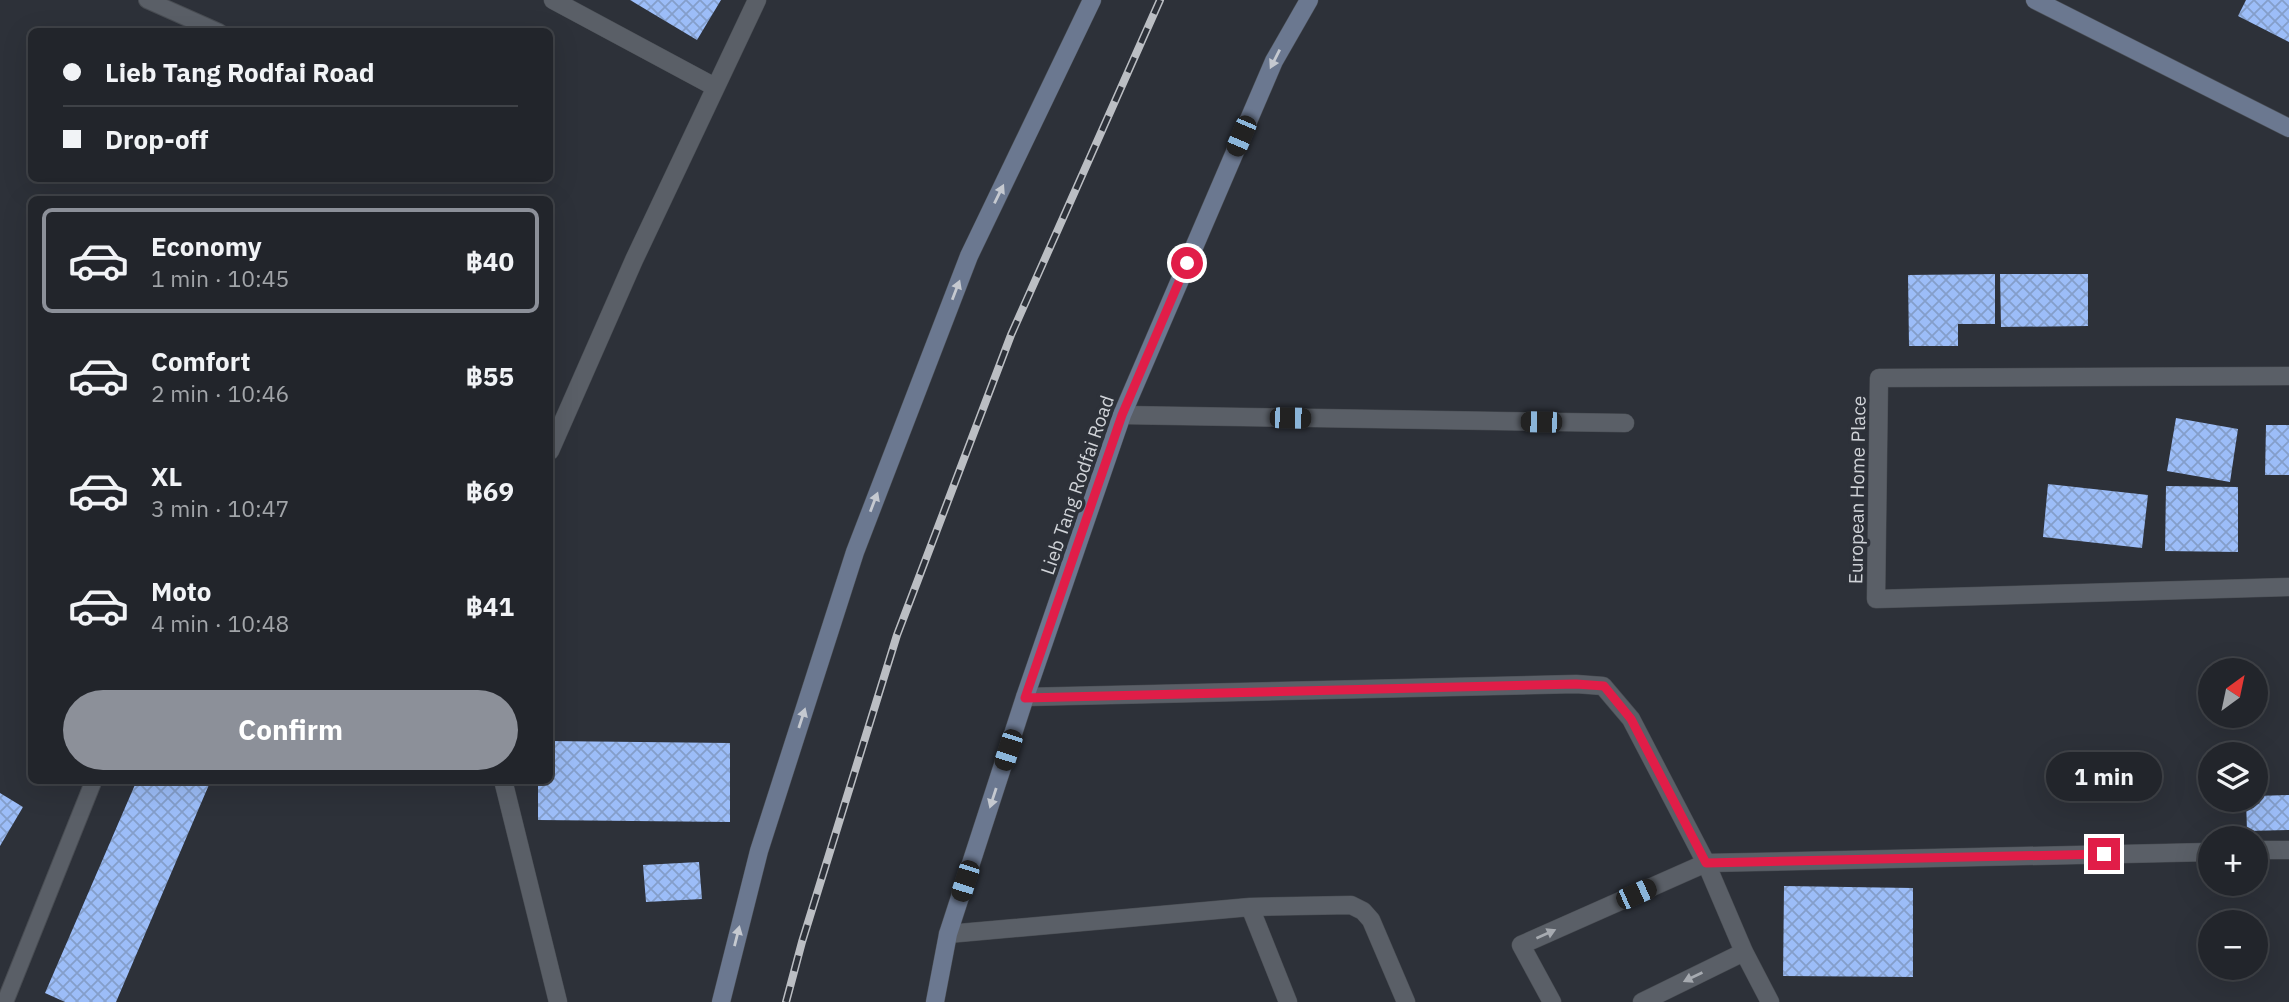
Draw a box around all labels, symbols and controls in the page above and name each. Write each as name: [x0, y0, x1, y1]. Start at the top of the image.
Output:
one-way arrow: [1270, 50, 1282, 70]
text: Lieb Tang Rodfai Road: [105, 55, 375, 89]
car: [1224, 113, 1259, 159]
text: Drop-off: [105, 122, 208, 156]
one-way arrow: [993, 184, 1004, 204]
icon: car: [67, 229, 130, 292]
text: Economy: [151, 229, 262, 263]
text: ฿40: [466, 244, 514, 278]
route start: [1171, 247, 1203, 279]
text: 1 min · 10:45: [151, 263, 289, 293]
one-way arrow: [951, 279, 962, 300]
icon: car: [67, 344, 130, 407]
text: Comfort: [151, 344, 250, 378]
text: ฿55: [466, 359, 514, 393]
text: 2 min · 10:46: [151, 378, 289, 408]
street label: Lieb Tang Rodfai Road: [1035, 392, 1119, 578]
street label: European Home Place: [1843, 396, 1871, 584]
car: [1269, 407, 1312, 429]
car: [1520, 411, 1563, 433]
icon: car: [67, 459, 130, 522]
text: XL: [151, 459, 182, 493]
text: ฿69: [466, 474, 514, 508]
one-way arrow: [869, 492, 880, 513]
text: 3 min · 10:47: [151, 493, 289, 523]
icon: car: [67, 574, 130, 637]
text: Moto: [151, 574, 211, 608]
text: ฿41: [466, 589, 514, 623]
text: 4 min · 10:48: [151, 608, 289, 638]
north arrow: [2198, 658, 2268, 728]
map controls: [2198, 658, 2268, 980]
button: Confirm: [63, 690, 518, 770]
one-way arrow: [797, 707, 808, 728]
car: [992, 727, 1025, 773]
button: layers: [2198, 742, 2268, 812]
callout: 1 min: [2046, 752, 2162, 802]
text: 1 min: [2074, 761, 2134, 791]
one-way arrow: [987, 787, 998, 808]
button: +: [2198, 826, 2268, 896]
route end: [2088, 838, 2120, 870]
car: [949, 858, 982, 904]
car: [1613, 876, 1660, 912]
button: −: [2198, 910, 2268, 980]
one-way arrow: [732, 925, 743, 947]
one-way arrow: [1536, 928, 1556, 940]
one-way arrow: [1683, 971, 1703, 982]

